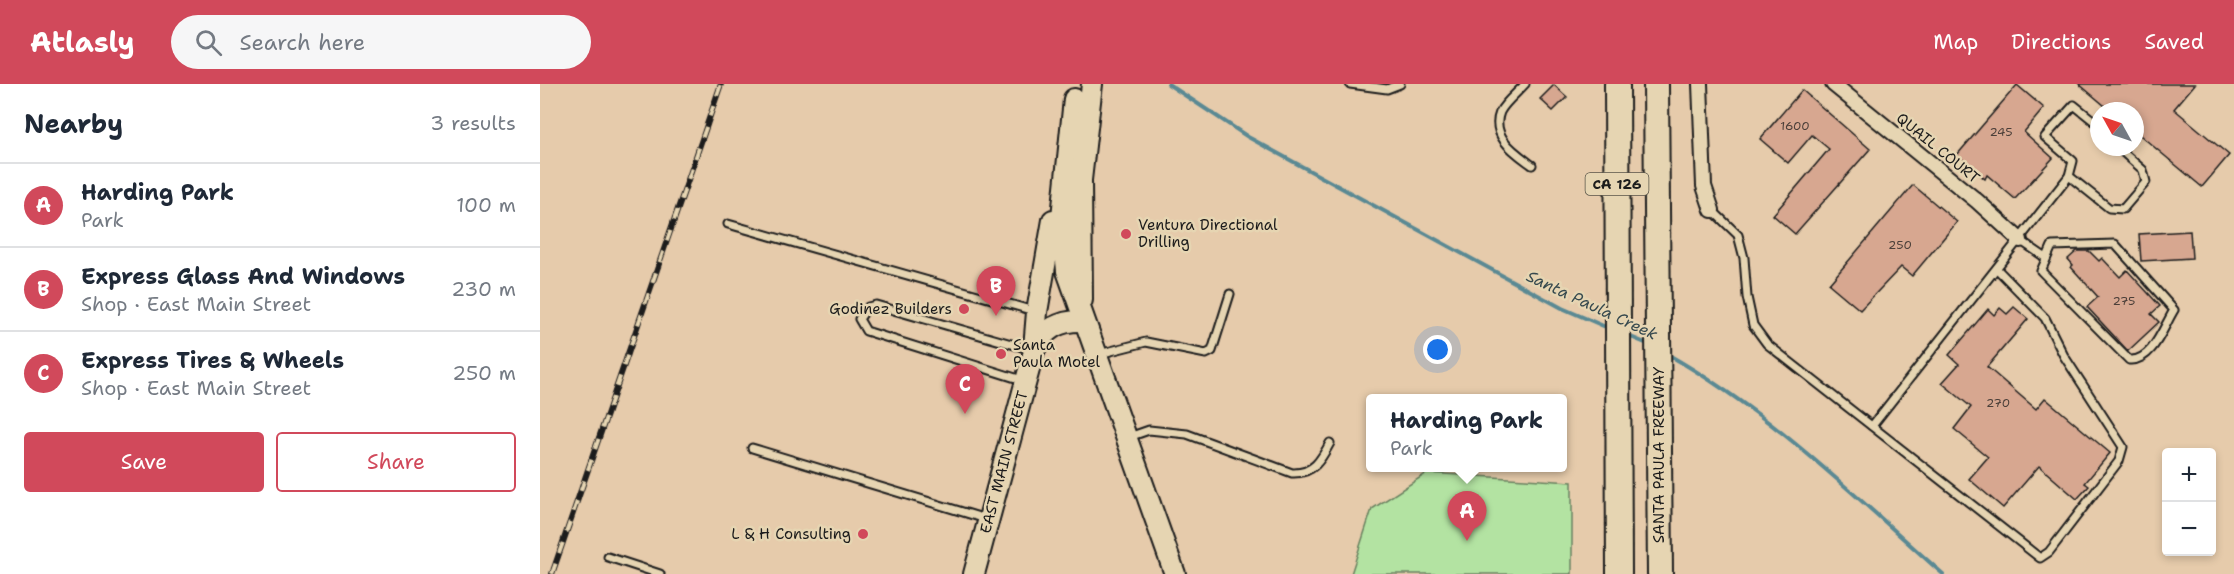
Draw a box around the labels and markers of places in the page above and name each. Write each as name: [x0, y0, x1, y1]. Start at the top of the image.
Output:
place label: Ventura Directional Drilling: [1138, 215, 1278, 252]
marker: Ventura Directional Drilling: [1119, 227, 1133, 241]
pin: B: [976, 266, 1016, 316]
place label: Godinez Builders: [829, 299, 952, 319]
marker: Godinez Builders: [957, 302, 971, 316]
place label: Santa Paula Motel: [1013, 335, 1101, 372]
marker: Santa Paula Motel: [994, 347, 1008, 361]
pin: C: [946, 364, 984, 414]
pin: A: [1448, 492, 1486, 541]
place label: L & H Consulting: [731, 524, 851, 544]
marker: L & H Consulting: [856, 527, 870, 541]

